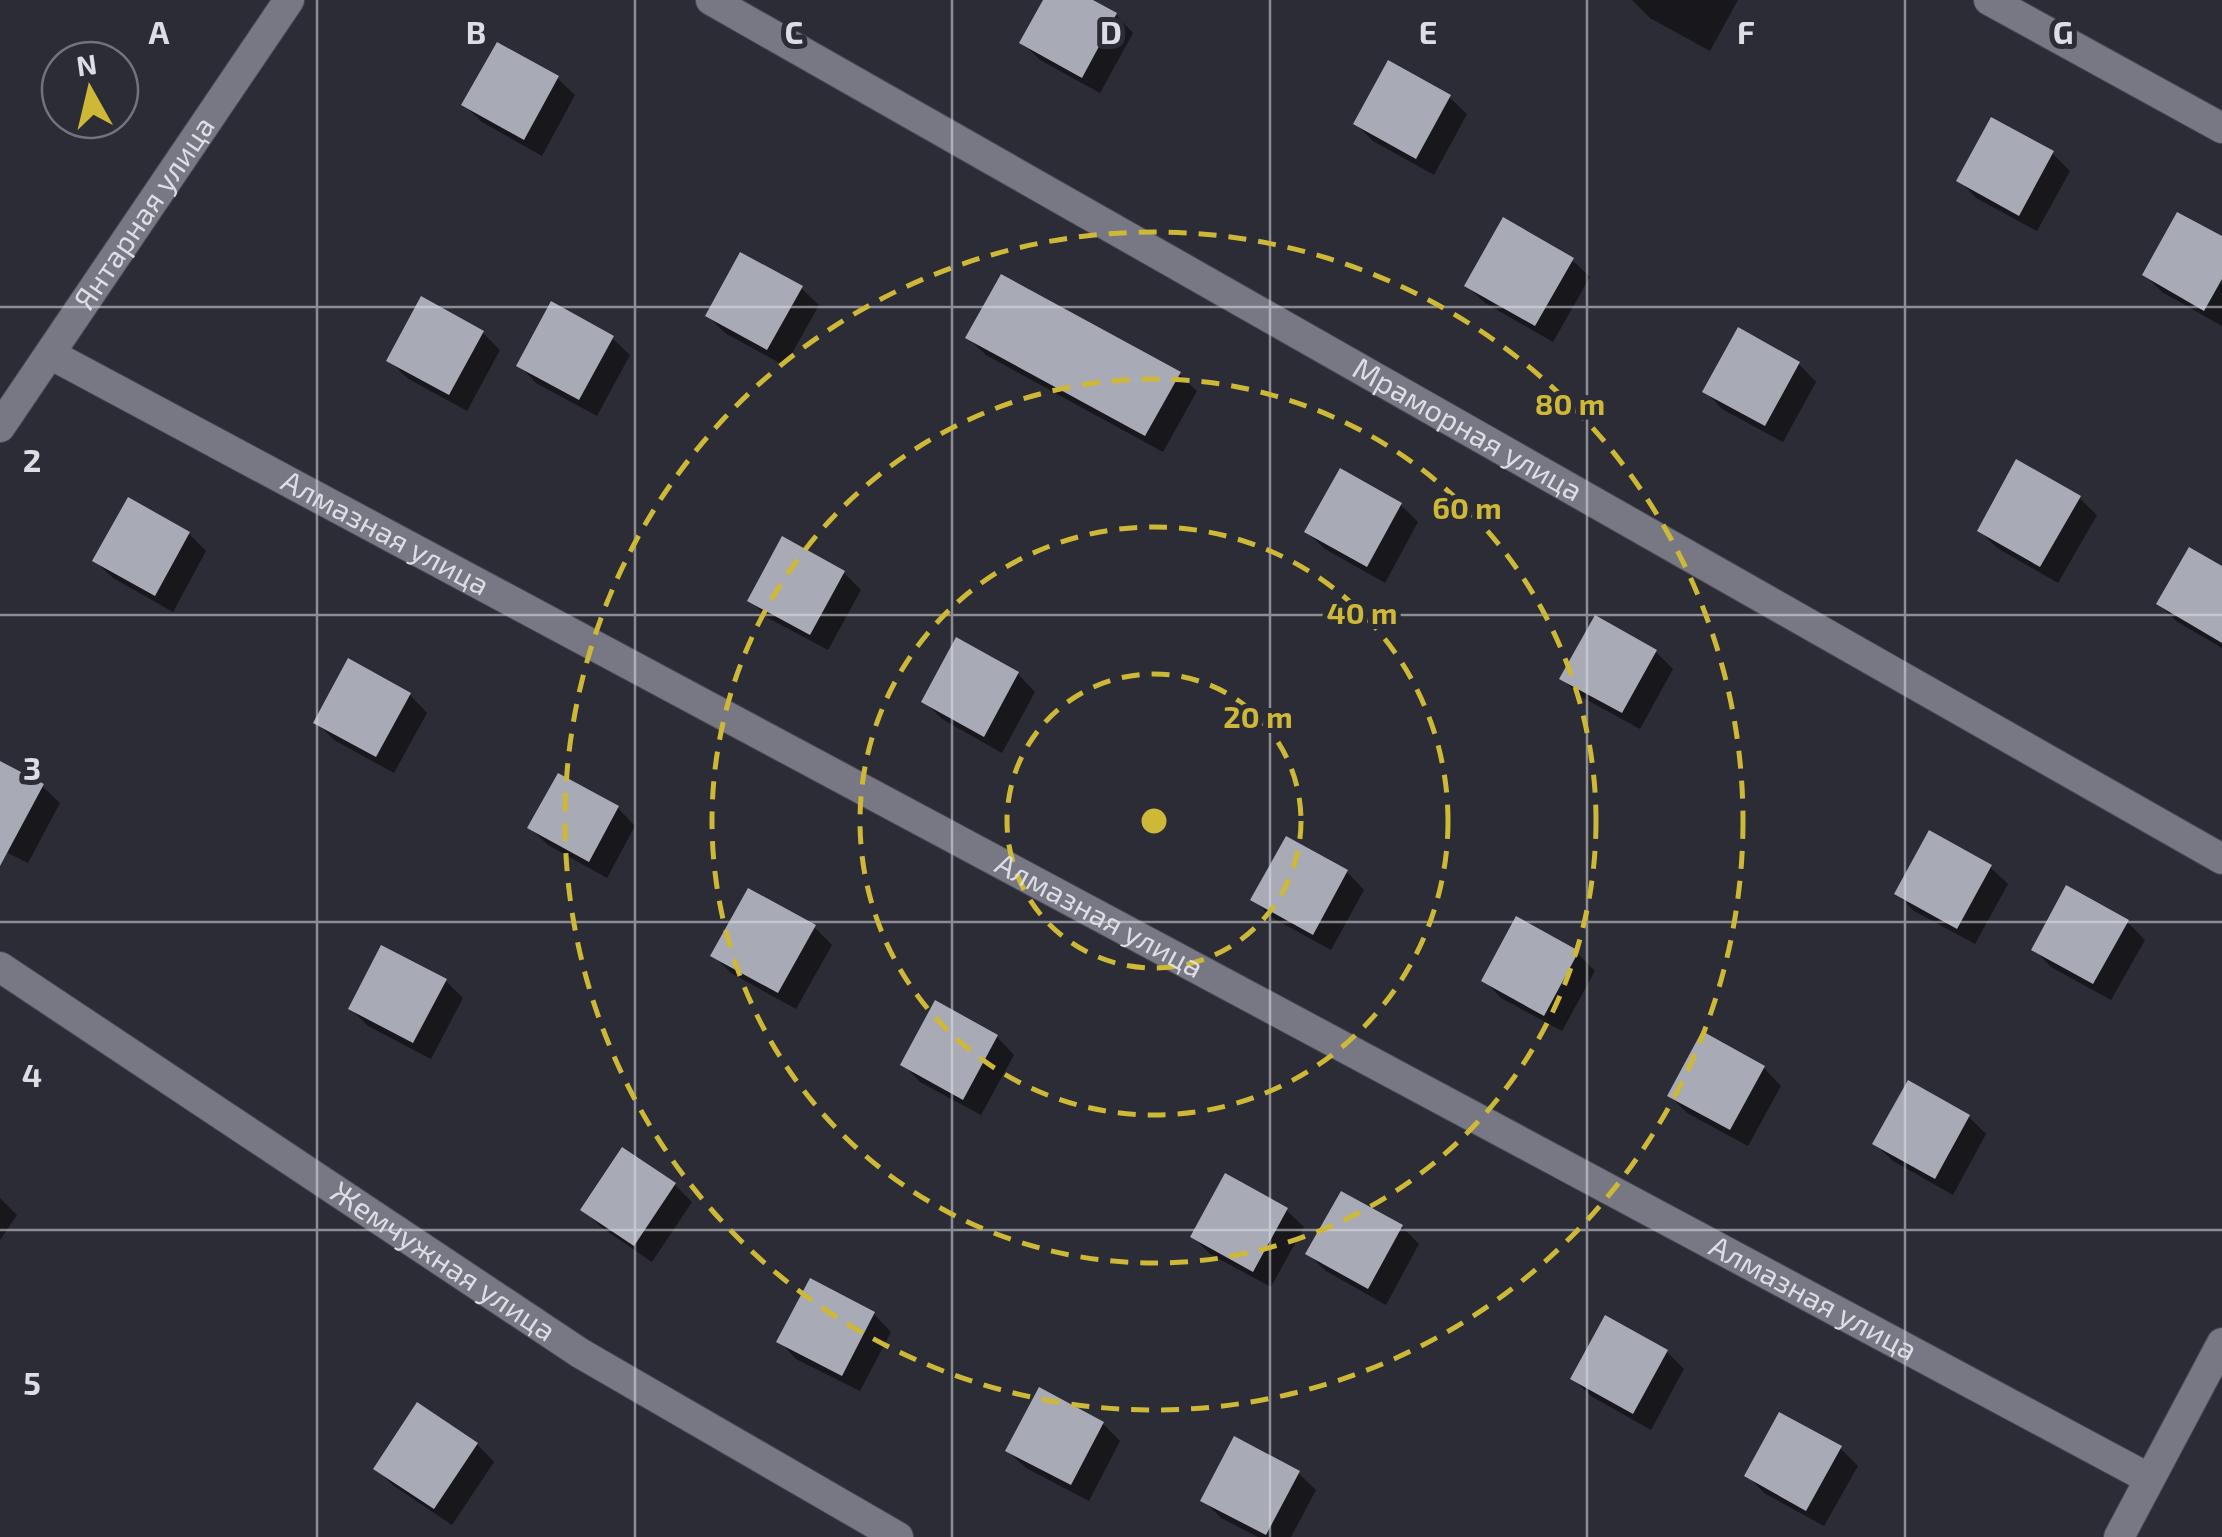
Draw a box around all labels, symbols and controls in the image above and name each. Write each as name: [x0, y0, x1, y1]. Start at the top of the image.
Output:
text: A: [149, 12, 170, 50]
text: B: [466, 12, 486, 50]
text: C: [785, 12, 803, 50]
text: D: [1100, 12, 1122, 50]
text: E: [1419, 12, 1437, 50]
text: F: [1737, 12, 1755, 50]
text: G: [2053, 12, 2073, 50]
north arrow: [40, 40, 140, 140]
text: N: [74, 46, 99, 82]
street label: Янтарная улица: [65, 109, 221, 316]
street label: Мраморная улица: [1347, 349, 1589, 508]
text: 80 m: [1535, 385, 1605, 421]
text: 2: [23, 440, 41, 478]
street label: Алмазная улица: [276, 461, 496, 602]
text: 60 m: [1432, 489, 1502, 525]
text: 40 m: [1327, 594, 1397, 630]
text: 20 m: [1223, 698, 1293, 734]
text: 3: [23, 748, 41, 786]
centre of rings: [1136, 803, 1172, 839]
street label: Алмазная улица: [990, 844, 1210, 984]
text: 4: [22, 1055, 42, 1093]
street label: Жемчужная улица: [325, 1172, 563, 1348]
street label: Алмазная улица: [1704, 1226, 1924, 1367]
text: 5: [23, 1363, 41, 1401]

